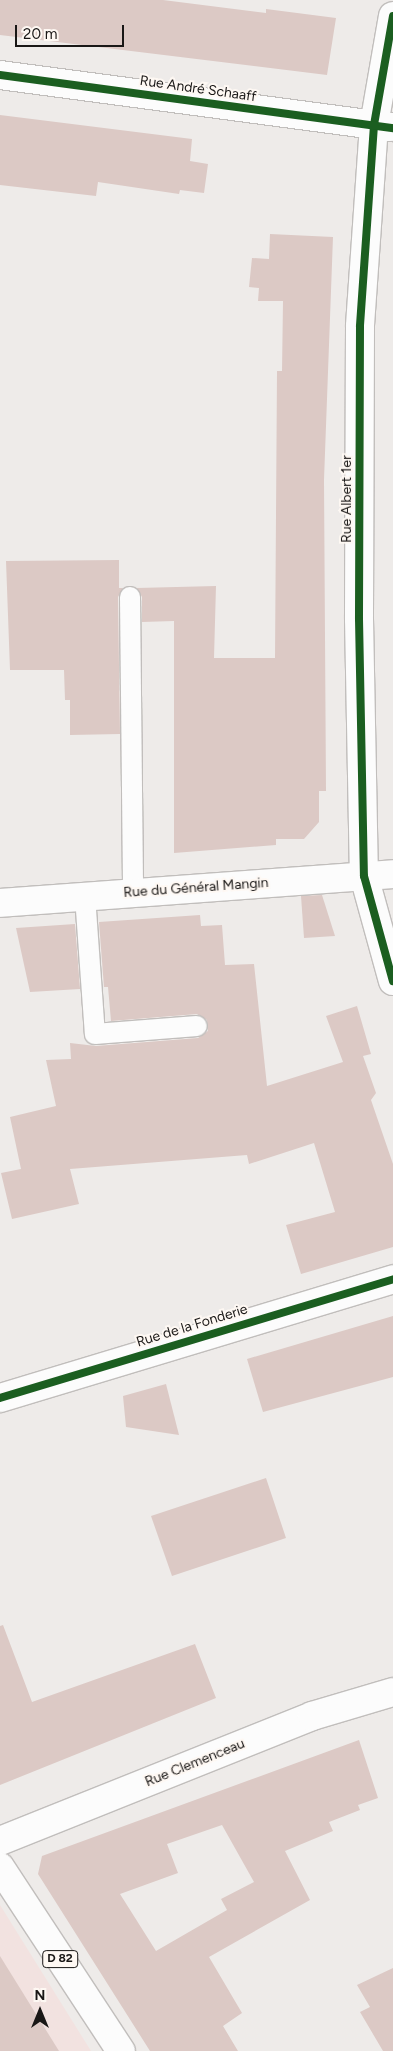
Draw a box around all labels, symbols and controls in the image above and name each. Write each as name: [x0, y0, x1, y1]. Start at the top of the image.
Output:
scale bar: [18, 15, 126, 47]
text: 20 m: [23, 25, 57, 43]
street label: Rue André Schaaff: [139, 72, 257, 106]
street label: Rue Albert 1er: [339, 455, 355, 543]
street label: Rue du Général Mangin: [123, 875, 269, 901]
street label: Rue de la Fonderie: [134, 1301, 250, 1351]
street label: Rue Clemenceau: [143, 1735, 247, 1791]
road number: D 82: [41, 1950, 79, 1968]
north arrow: [15, 1986, 65, 2036]
text: N: [35, 1987, 45, 2004]

